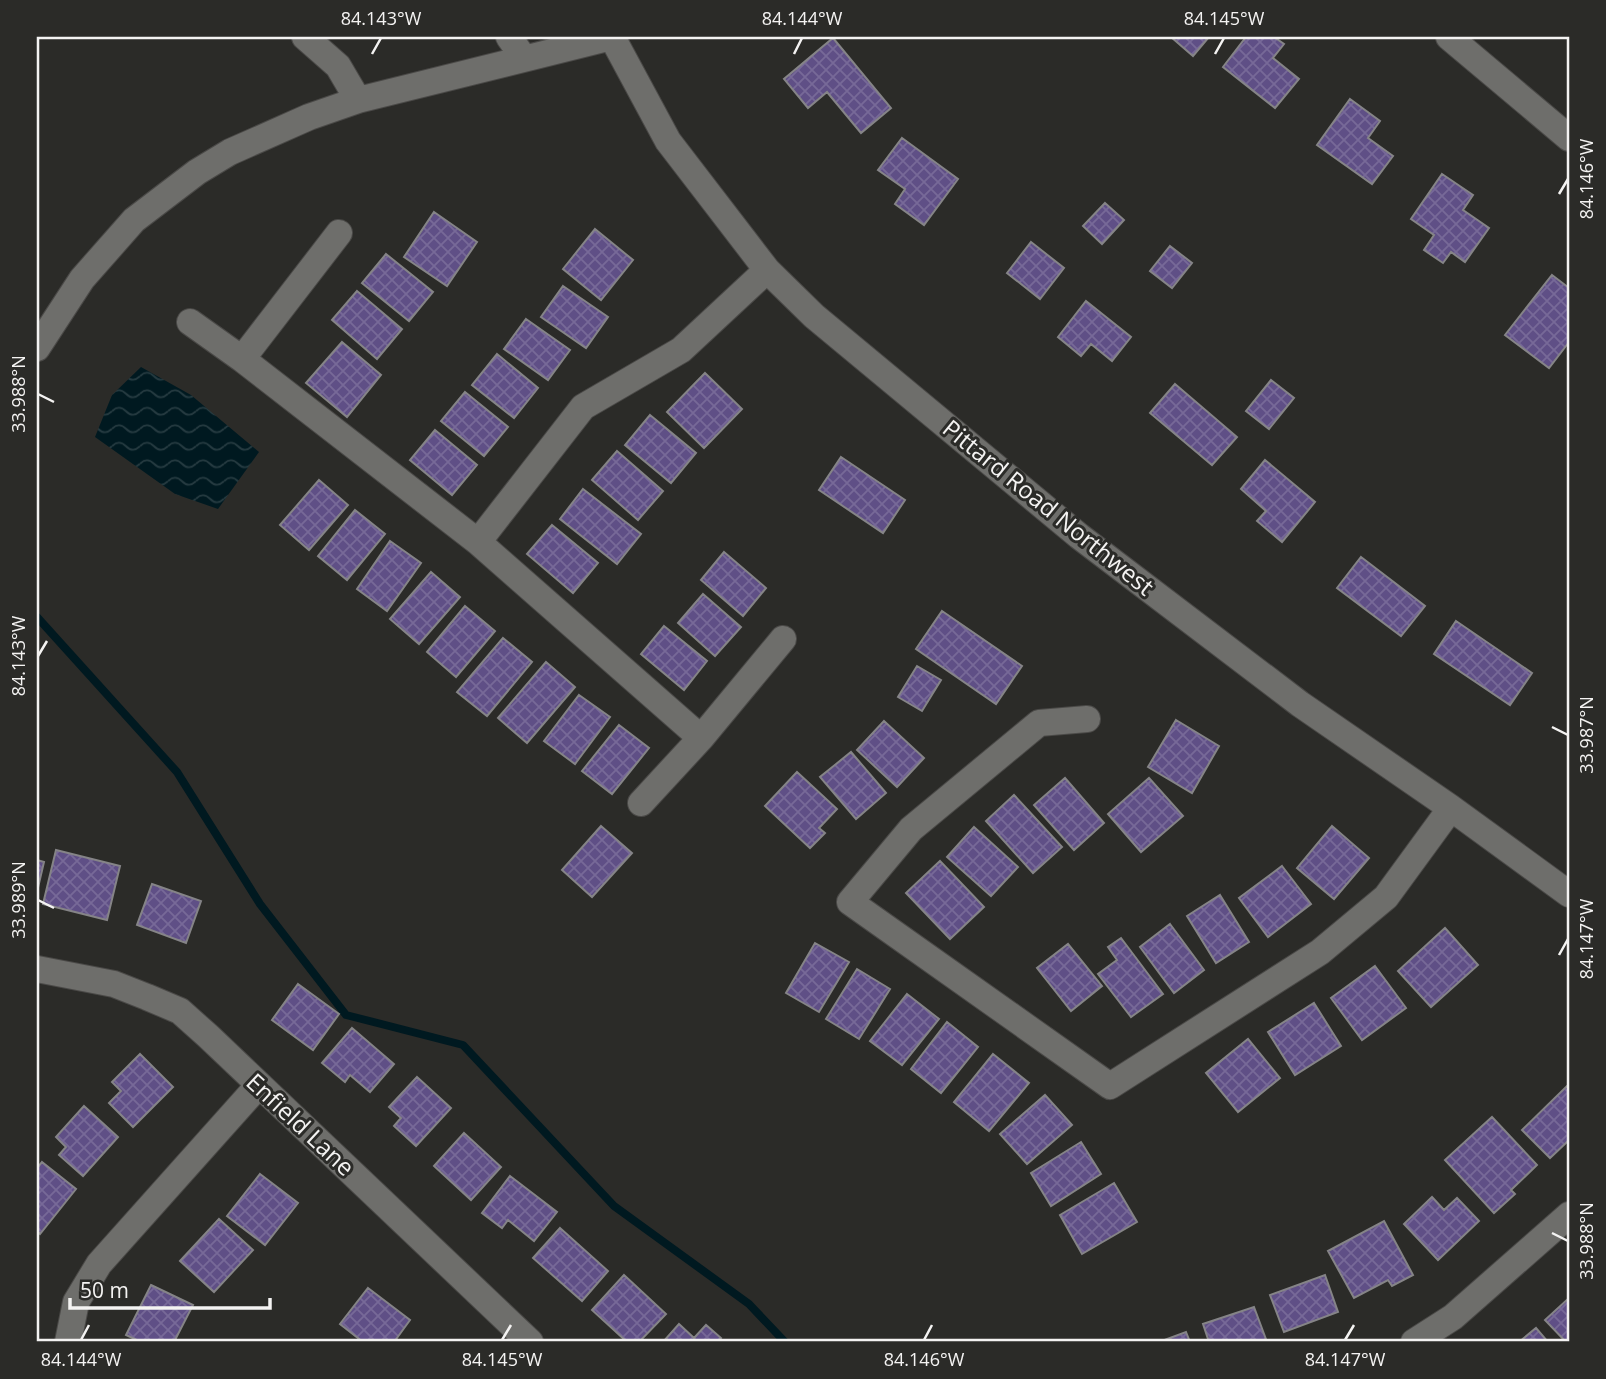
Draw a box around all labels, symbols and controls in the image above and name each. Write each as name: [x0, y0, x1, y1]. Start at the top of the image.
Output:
text: 84.143°W: [341, 6, 422, 30]
text: 84.144°W: [762, 6, 843, 30]
text: 84.145°W: [1184, 6, 1265, 30]
text: 84.146°W: [1574, 138, 1598, 219]
text: 33.988°N: [6, 355, 30, 433]
street label: Pittard Road Northwest: [936, 411, 1161, 602]
text: 84.143°W: [6, 615, 30, 696]
text: 33.987°N: [1574, 696, 1598, 774]
text: 33.989°N: [6, 861, 30, 939]
text: 84.147°W: [1574, 898, 1598, 979]
street label: Enfield Lane: [240, 1065, 362, 1183]
text: 33.988°N: [1574, 1202, 1598, 1280]
scale bar: [70, 1267, 270, 1311]
text: 50 m: [80, 1276, 129, 1304]
text: 84.144°W: [41, 1347, 122, 1371]
text: 84.145°W: [462, 1347, 543, 1371]
text: 84.146°W: [884, 1347, 965, 1371]
text: 84.147°W: [1305, 1347, 1386, 1371]

